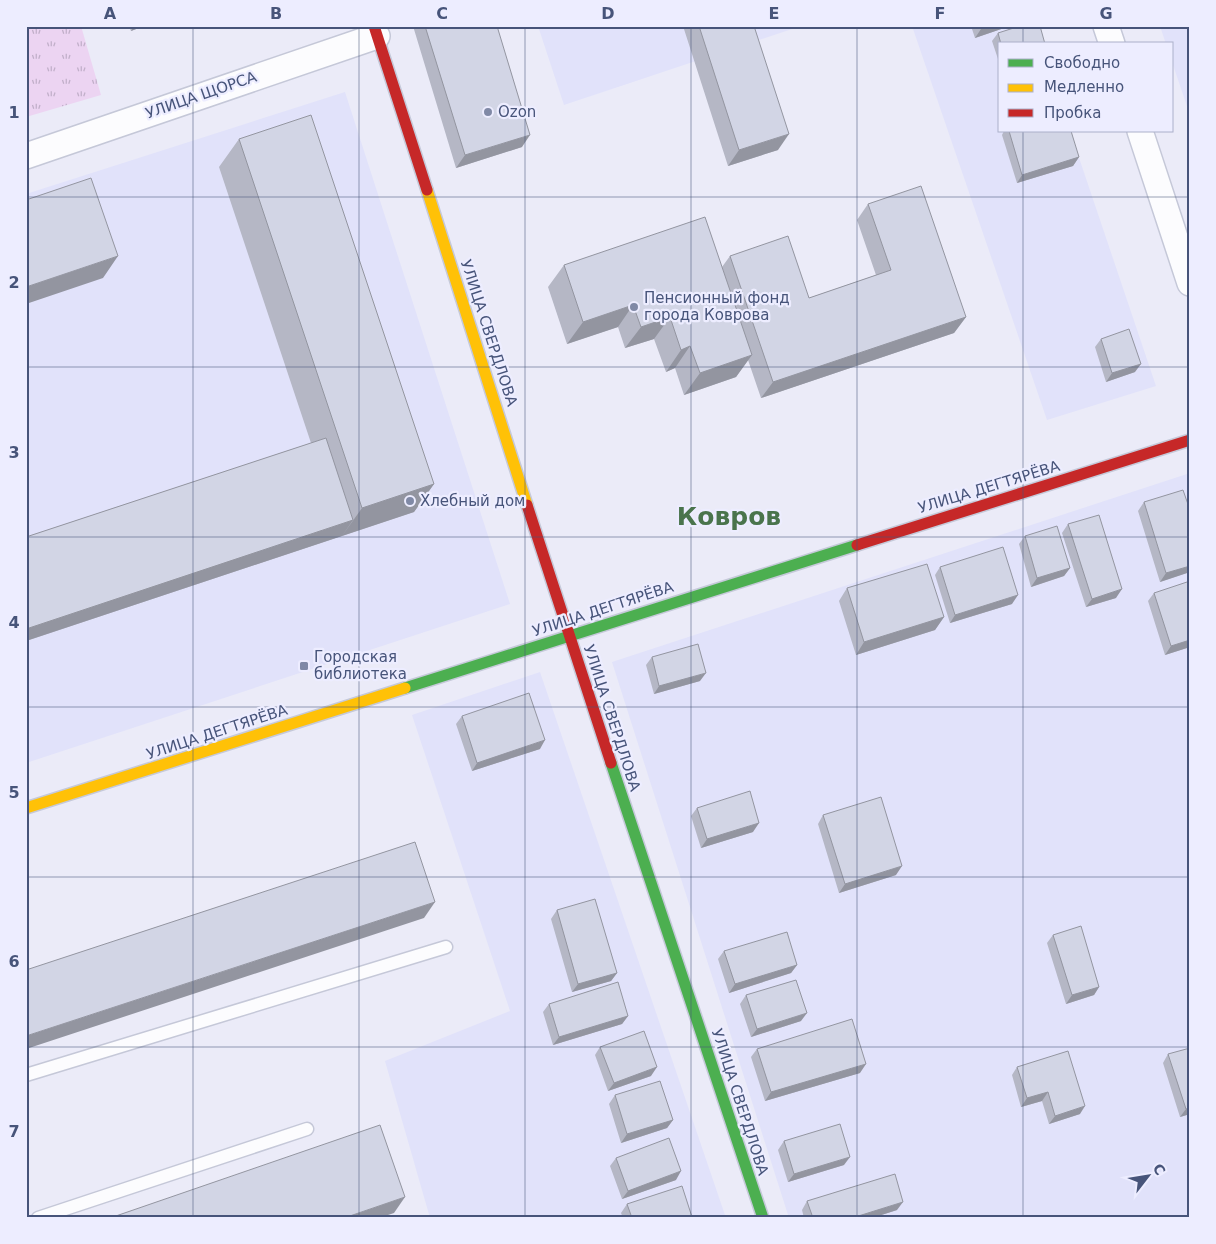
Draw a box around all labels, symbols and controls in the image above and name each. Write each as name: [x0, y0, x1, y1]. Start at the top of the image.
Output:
text: A: [104, 4, 117, 23]
text: B: [270, 4, 282, 23]
text: C: [436, 4, 448, 23]
text: D: [601, 4, 615, 23]
text: E: [769, 4, 779, 23]
text: F: [935, 4, 945, 23]
text: G: [1099, 4, 1113, 23]
legend: [998, 42, 1174, 132]
text: Свободно: [1044, 54, 1120, 72]
street label: УЛИЦА ЩОРСА: [143, 67, 260, 122]
text: Медленно: [1044, 78, 1124, 96]
text: 1: [8, 103, 20, 122]
place label: Ozon: [498, 103, 536, 121]
text: Пробка: [1044, 104, 1101, 122]
marker: Ozon: [482, 106, 494, 118]
street label: УЛИЦА СВЕРДЛОВА: [457, 257, 521, 409]
text: 2: [8, 273, 20, 292]
place label: Пенсионный фонд города Коврова: [644, 289, 790, 324]
marker: Пенсионный фонд города Коврова: [628, 301, 640, 313]
text: 3: [8, 443, 20, 462]
street label: УЛИЦА ДЕГТЯРЁВА: [916, 456, 1063, 517]
place label: Хлебный дом: [420, 492, 525, 510]
marker: Хлебный дом: [404, 495, 416, 507]
district label: Ковров: [677, 502, 781, 531]
street label: УЛИЦА ДЕГТЯРЁВА: [530, 577, 677, 640]
text: 4: [8, 613, 20, 632]
street label: УЛИЦА СВЕРДЛОВА: [580, 642, 644, 794]
place label: Городская библиотека: [314, 648, 407, 683]
marker: Городская библиотека: [298, 660, 310, 672]
street label: УЛИЦА ДЕГТЯРЁВА: [144, 700, 291, 763]
text: 5: [8, 783, 20, 802]
text: 6: [8, 952, 20, 971]
street label: УЛИЦА СВЕРДЛОВА: [708, 1026, 772, 1178]
text: 7: [8, 1122, 20, 1141]
north arrow: [1124, 1152, 1174, 1202]
text: С: [1150, 1161, 1169, 1178]

